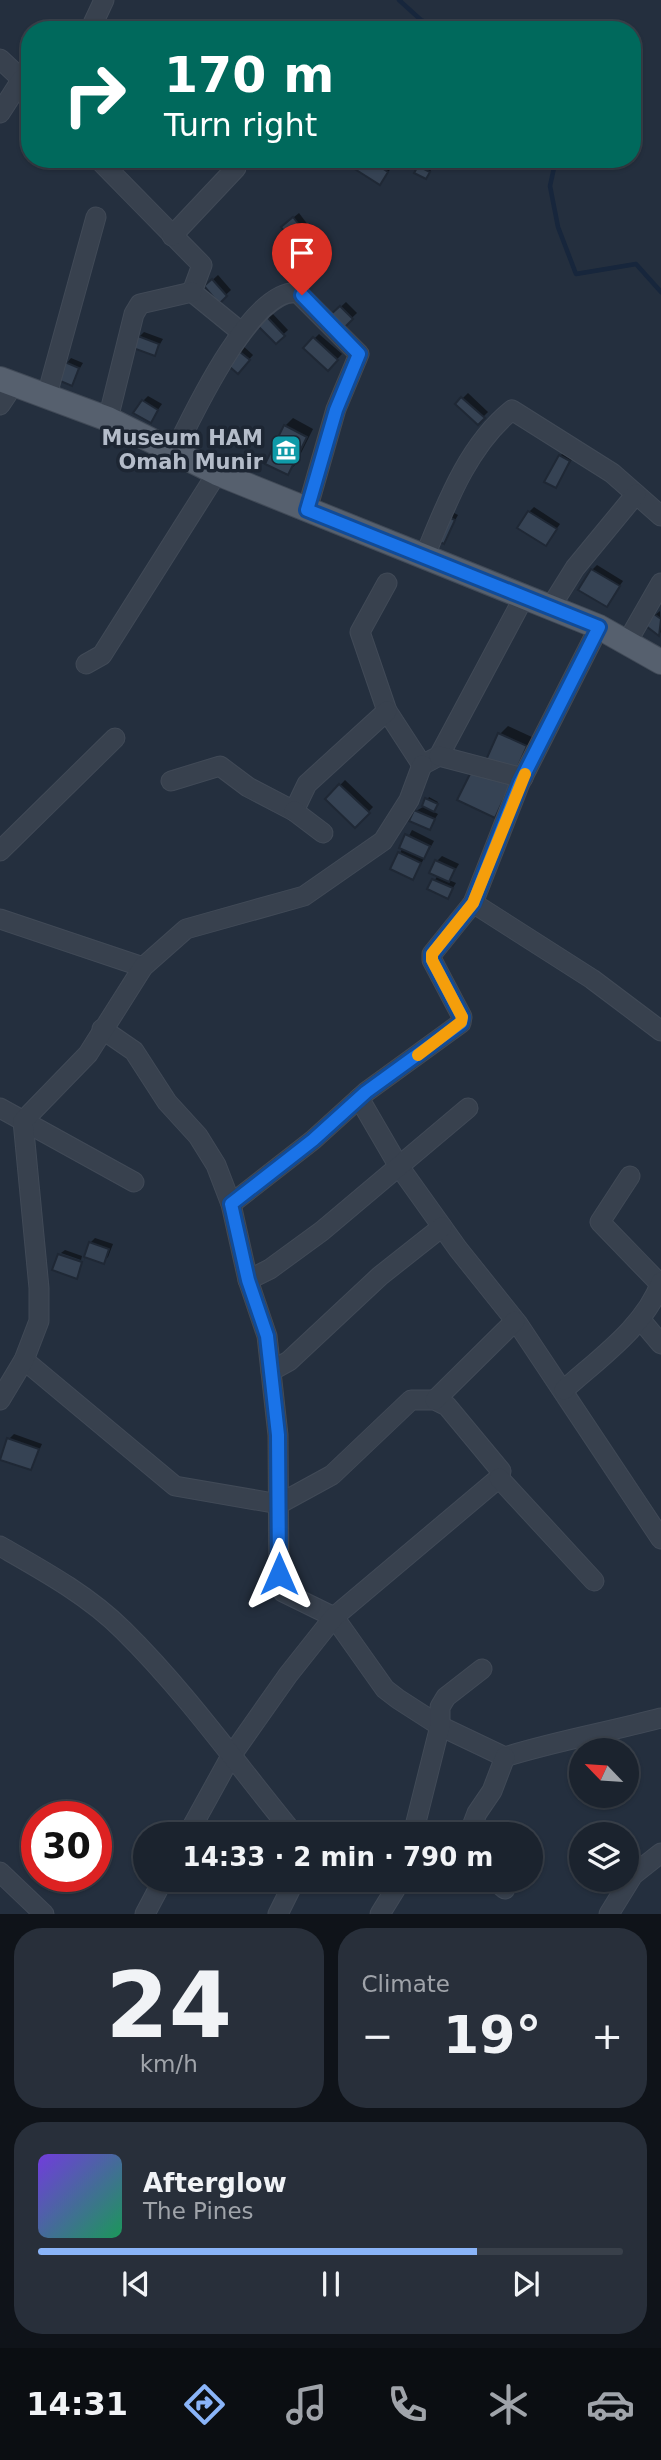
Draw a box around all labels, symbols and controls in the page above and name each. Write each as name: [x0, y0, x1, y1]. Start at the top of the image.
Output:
text: 170 m: [164, 47, 334, 104]
icon: right: [49, 49, 140, 140]
text: Turn right: [164, 106, 317, 144]
pin: [272, 223, 332, 295]
icon: arrive: [283, 234, 321, 272]
place label: Museum HAM Omah Munir: [102, 426, 264, 474]
museum icon: Museum HAM Omah Munir: [269, 433, 303, 467]
position arrow: [242, 1537, 316, 1611]
north arrow: [569, 1738, 639, 1808]
map controls: [569, 1738, 639, 1892]
speed limit sign: 30: [21, 1801, 112, 1892]
button: layers: [569, 1822, 639, 1892]
text: 14:33 · 2 min · 790 m: [183, 1842, 493, 1872]
text: 24: [105, 1953, 232, 2058]
text: Climate: [362, 1971, 450, 1997]
text: 19°: [443, 2005, 541, 2065]
text: −: [362, 2014, 393, 2058]
text: +: [591, 2014, 623, 2058]
text: km/h: [140, 2051, 198, 2077]
text: Afterglow: [143, 2168, 287, 2198]
text: The Pines: [143, 2198, 254, 2224]
icon: previous: [117, 2265, 155, 2303]
icon: pause: [312, 2265, 350, 2303]
icon: next: [507, 2265, 545, 2303]
icon: directions: [180, 2380, 229, 2429]
icon: music: [282, 2380, 331, 2429]
icon: phone: [383, 2380, 432, 2429]
icon: climate: [484, 2380, 533, 2429]
icon: car: [586, 2380, 635, 2429]
text: 14:31: [26, 2385, 128, 2423]

